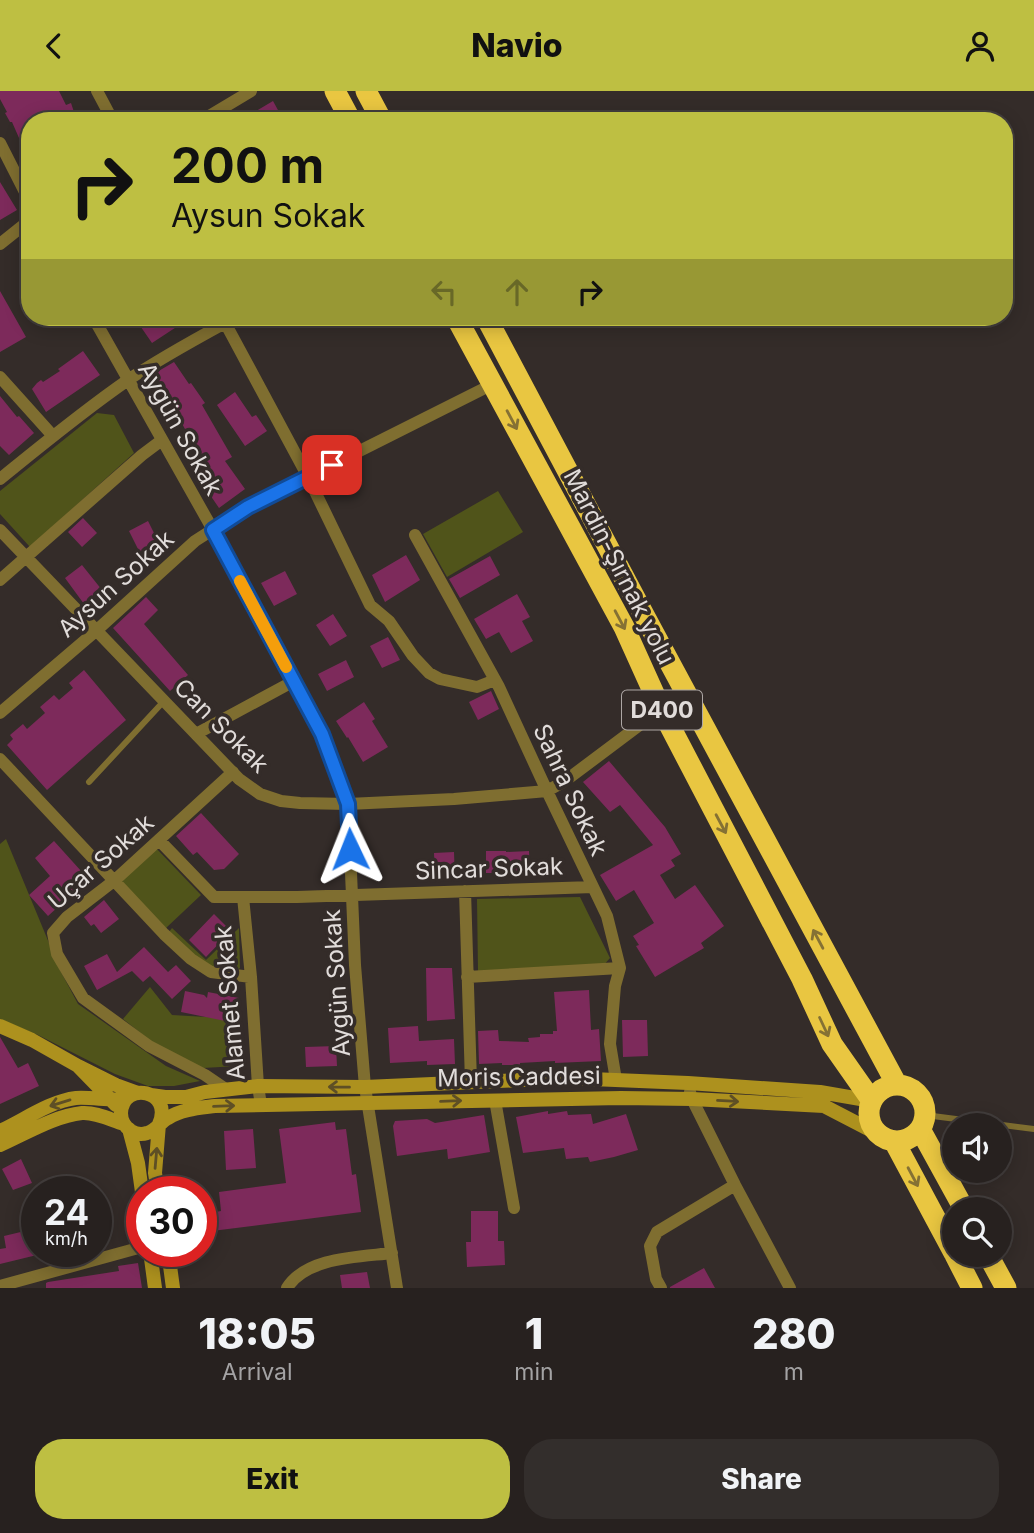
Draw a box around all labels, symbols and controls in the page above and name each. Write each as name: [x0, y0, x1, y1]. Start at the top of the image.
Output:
text: Navio: [471, 26, 563, 65]
icon: back: [35, 27, 73, 65]
icon: person: [961, 27, 999, 65]
text: 200 m: [171, 136, 324, 195]
icon: right: [56, 140, 147, 231]
text: Aysun Sokak: [171, 196, 365, 235]
icon: left: [425, 273, 463, 311]
icon: ahead: [498, 273, 536, 311]
icon: right: [571, 273, 609, 311]
street label: Aygün Sokak: [132, 357, 229, 500]
one-way arrow: [506, 409, 519, 430]
pin: [302, 435, 362, 495]
icon: arrive: [313, 446, 351, 484]
street label: Mardin-Şırnak yolu: [558, 464, 681, 669]
street label: Aysun Sokak: [52, 524, 180, 643]
one-way arrow: [614, 609, 627, 630]
street label: Can Sokak: [168, 672, 275, 779]
road number: D400: [622, 691, 702, 729]
street label: Sahra Sokak: [527, 719, 614, 860]
street label: Uçar Sokak: [42, 808, 160, 915]
position arrow: [313, 812, 387, 886]
one-way arrow: [715, 813, 729, 834]
street label: Sincar Sokak: [414, 851, 564, 886]
street label: Aygün Sokak: [317, 908, 356, 1058]
street label: Alamet Sokak: [208, 925, 251, 1082]
one-way arrow: [811, 929, 825, 950]
one-way arrow: [818, 1016, 831, 1037]
street label: Moris Caddesi: [437, 1061, 601, 1092]
one-way arrow: [328, 1080, 351, 1094]
one-way arrow: [439, 1094, 462, 1108]
one-way arrow: [716, 1095, 738, 1108]
one-way arrow: [50, 1098, 72, 1110]
one-way arrow: [212, 1100, 235, 1113]
map controls: [942, 1113, 1012, 1267]
button: sound: [942, 1113, 1012, 1183]
one-way arrow: [150, 1147, 163, 1170]
one-way arrow: [906, 1167, 920, 1187]
speed limit sign: 30: [126, 1176, 217, 1267]
text: 24: [44, 1191, 89, 1233]
button: search: [942, 1197, 1012, 1267]
text: km/h: [45, 1228, 88, 1249]
text: 18:05: [198, 1308, 316, 1359]
text: 1: [525, 1308, 543, 1359]
text: 280: [752, 1308, 836, 1359]
text: Arrival: [222, 1358, 293, 1386]
text: min: [514, 1358, 554, 1386]
text: m: [784, 1358, 804, 1386]
button: Exit: [35, 1439, 510, 1519]
button: Share: [524, 1439, 999, 1519]

